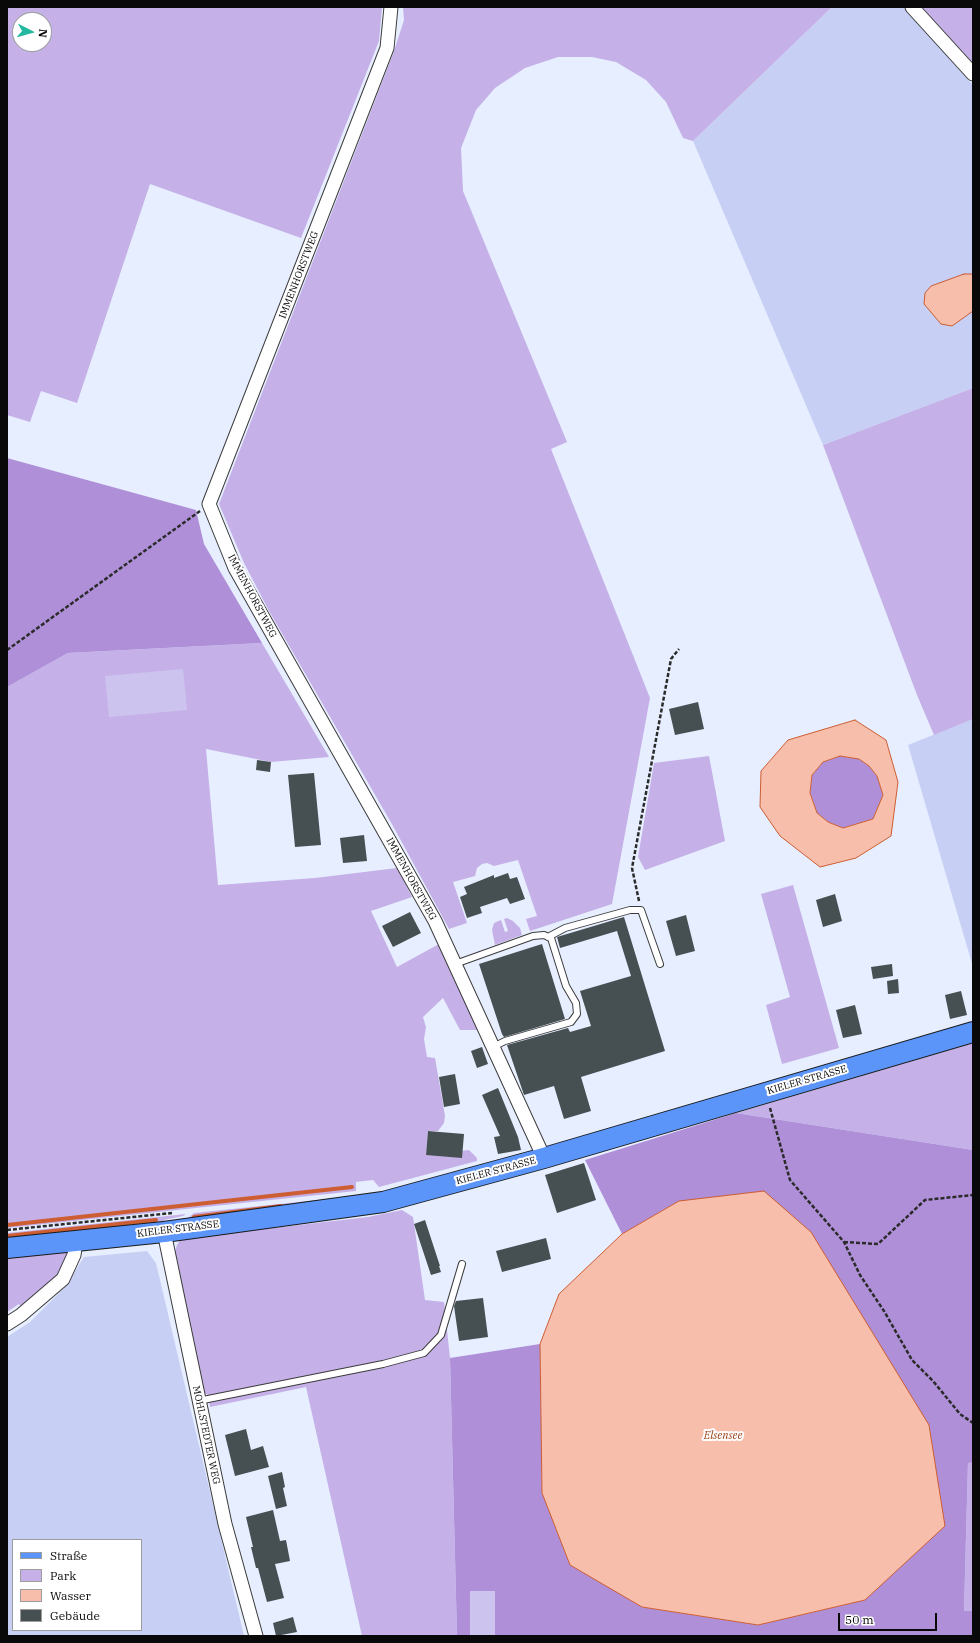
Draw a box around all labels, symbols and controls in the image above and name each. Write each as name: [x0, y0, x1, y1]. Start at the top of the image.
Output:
north arrow: [12, 12, 52, 52]
text: N: [36, 28, 50, 38]
street label: IMMENHORSTWEG: [277, 230, 321, 320]
street label: IMMENHORSTWEG: [225, 552, 279, 640]
street label: IMMENHORSTWEG: [383, 836, 439, 922]
street label: KIELER STRASSE: [766, 1063, 848, 1097]
street label: KIELER STRASSE: [455, 1155, 537, 1187]
street label: KIELER STRASSE: [136, 1218, 220, 1240]
street label: MOHLSTEDTER WEG: [190, 1385, 222, 1485]
water label: Elsensee: [704, 1429, 742, 1443]
legend: [12, 1539, 142, 1631]
text: Straße: [50, 1548, 87, 1563]
text: Park: [50, 1568, 76, 1583]
text: Wasser: [50, 1588, 91, 1603]
scale bar: [840, 1605, 939, 1631]
text: Gebäude: [50, 1608, 100, 1623]
text: 50 m: [845, 1612, 874, 1627]

